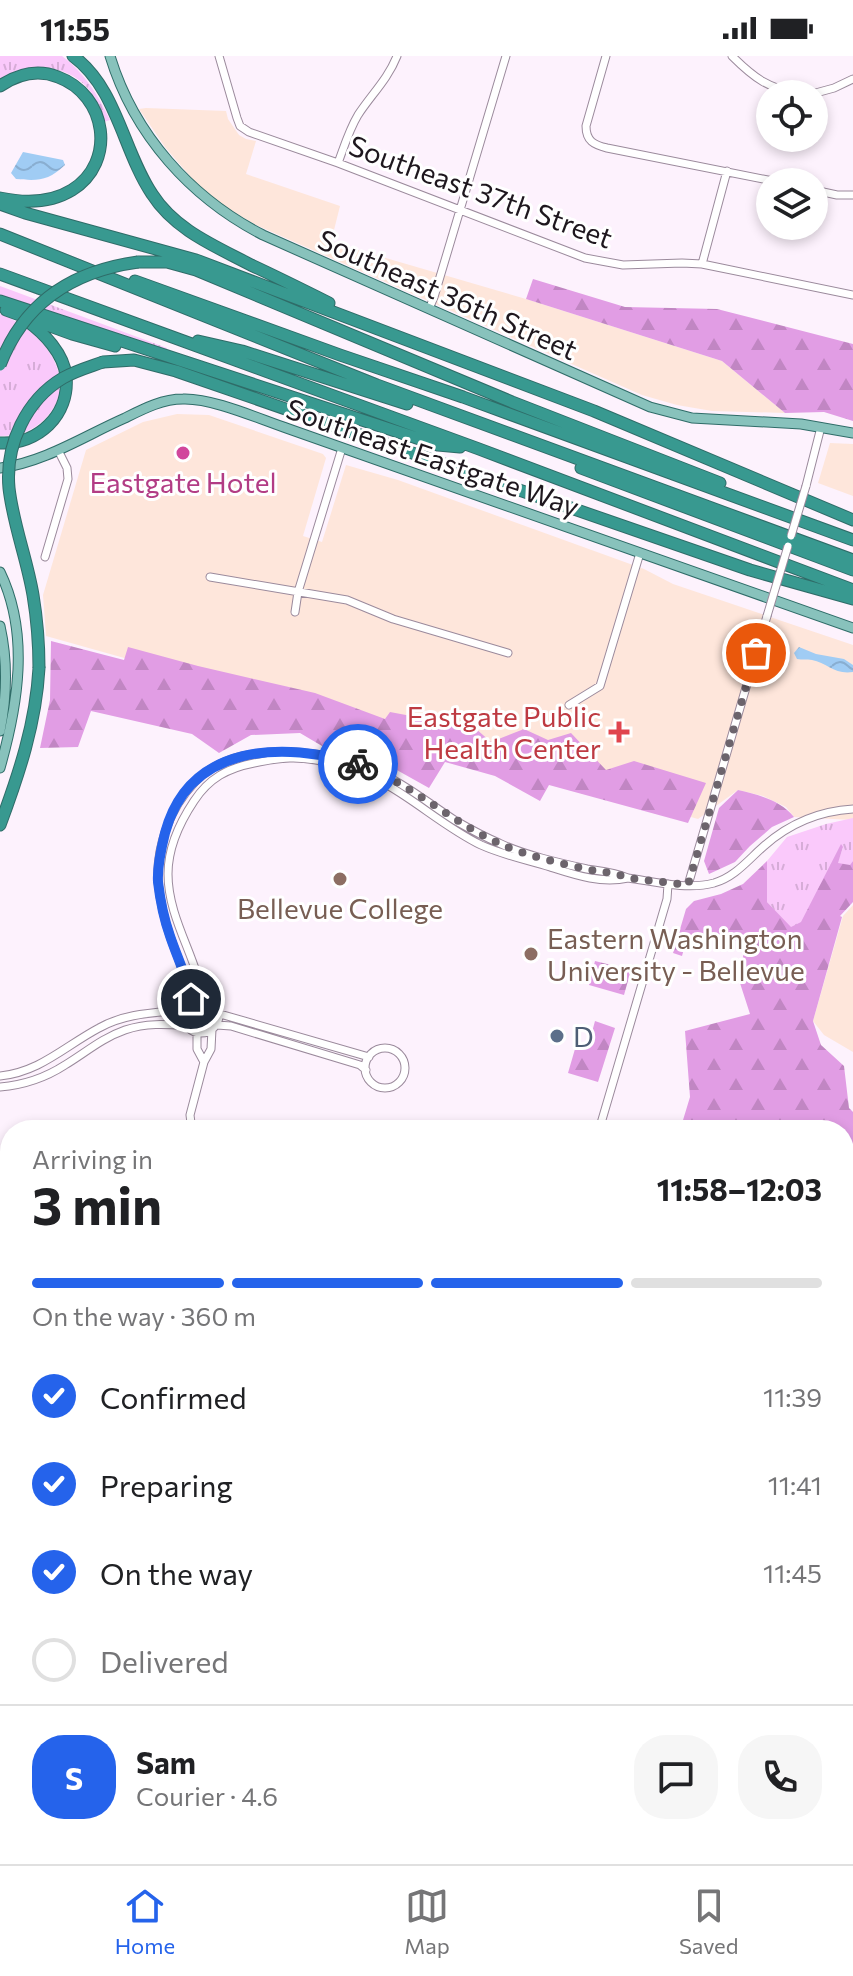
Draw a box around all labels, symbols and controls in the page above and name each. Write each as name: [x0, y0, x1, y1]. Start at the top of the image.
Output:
text: 11:55: [40, 10, 110, 47]
map controls: [756, 80, 828, 240]
button: locate: [756, 80, 828, 152]
street label: Southeast 37th Street: [345, 128, 617, 254]
button: layers: [756, 168, 828, 240]
street label: Southeast 36th Street: [313, 221, 583, 367]
street label: Southeast Eastgate Way: [282, 391, 584, 523]
marker: Eastgate Hotel: [174, 444, 192, 462]
place label: Eastgate Hotel: [89, 465, 277, 499]
pin: [722, 619, 790, 687]
icon: bag: [734, 631, 778, 675]
place label: Eastgate Public Health Center: [407, 699, 601, 765]
marker: Eastgate Public Health Center: [608, 721, 630, 743]
courier: [318, 724, 398, 804]
icon: bike: [336, 742, 380, 786]
marker: Bellevue College: [331, 870, 349, 888]
place label: Bellevue College: [237, 891, 443, 925]
place label: Eastern Washington University - Bellevue: [547, 921, 805, 987]
marker: Eastern Washington University - Bellevue: [522, 945, 540, 963]
pin: [157, 965, 225, 1033]
icon: home: [169, 977, 213, 1021]
place label: D: [573, 1019, 594, 1053]
marker: D: [548, 1027, 566, 1045]
text: Arriving in: [32, 1143, 153, 1174]
text: 11:58–12:03: [657, 1170, 822, 1207]
text: 3 min: [32, 1172, 162, 1236]
text: On the way · 360 m: [32, 1300, 256, 1331]
icon: check: [32, 1374, 76, 1418]
text: Confirmed: [100, 1378, 247, 1415]
text: 11:39: [763, 1381, 822, 1412]
icon: check: [32, 1462, 76, 1506]
text: Preparing: [100, 1466, 233, 1503]
text: 11:41: [768, 1469, 822, 1500]
icon: check: [32, 1550, 76, 1594]
text: On the way: [100, 1554, 253, 1591]
text: 11:45: [763, 1557, 822, 1588]
text: Delivered: [100, 1642, 229, 1679]
button: chat: [634, 1735, 718, 1819]
button: phone: [738, 1735, 822, 1819]
text: Sam: [136, 1743, 196, 1780]
text: S: [65, 1759, 83, 1796]
text: Courier · 4.6: [136, 1780, 278, 1811]
tab: Home: [115, 1884, 175, 1959]
tab: Map: [404, 1884, 450, 1959]
tab: Saved: [679, 1884, 738, 1959]

